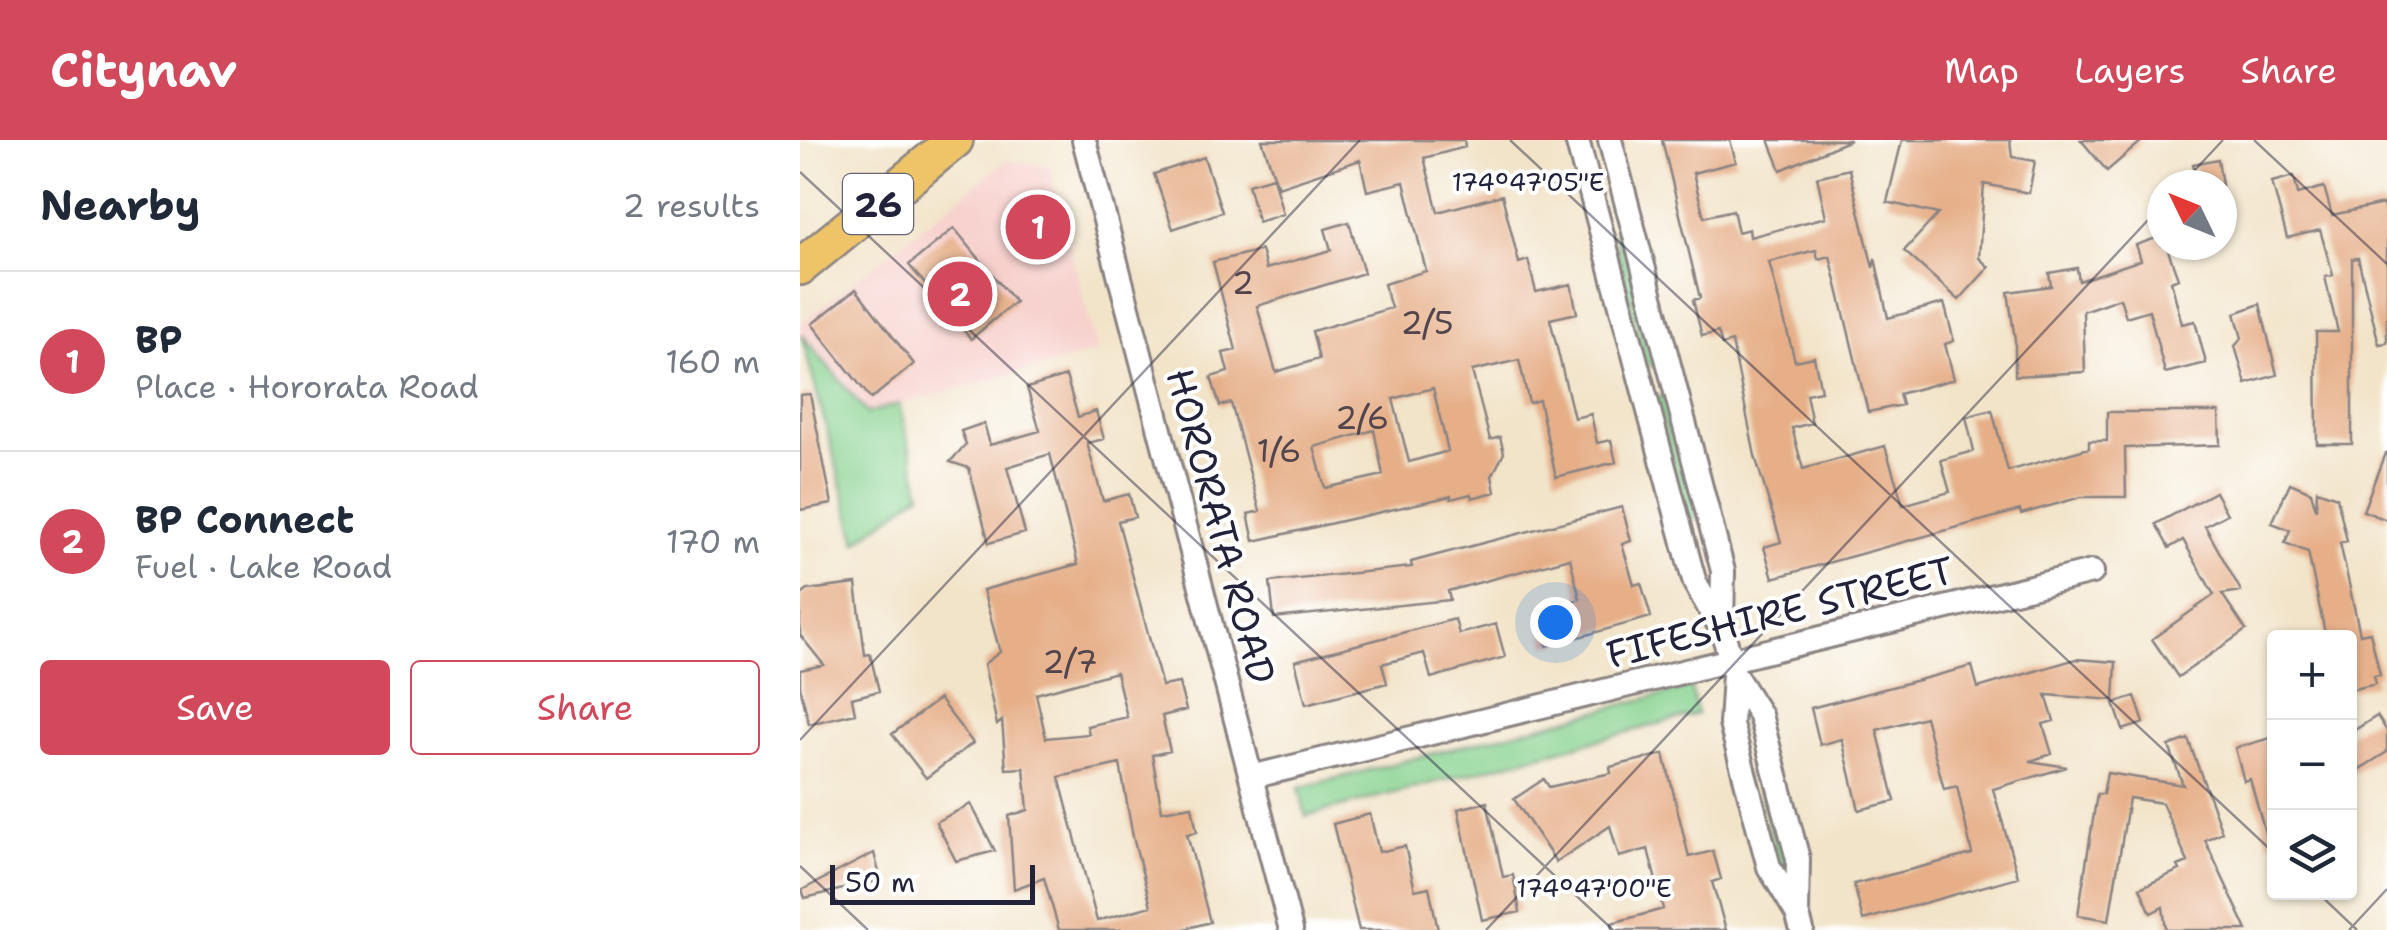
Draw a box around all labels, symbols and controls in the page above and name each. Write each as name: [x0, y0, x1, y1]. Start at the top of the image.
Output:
text: Citynav: [50, 38, 237, 102]
text: Map: [1944, 47, 2019, 94]
text: Layers: [2074, 47, 2186, 94]
text: Share: [2241, 47, 2337, 94]
text: 174°47'05"E: [1452, 165, 1604, 199]
north arrow: [2147, 170, 2237, 260]
road number: 26: [843, 174, 913, 234]
text: Nearby: [40, 177, 200, 233]
text: 2 results: [623, 184, 760, 227]
pin: 1: [1006, 189, 1070, 264]
pin: 2: [928, 256, 992, 332]
house number: 2: [1232, 261, 1254, 304]
house number: 2/5: [1400, 301, 1454, 344]
text: BP: [135, 314, 183, 365]
text: 1: [65, 340, 80, 383]
text: 160 m: [665, 340, 760, 383]
street label: HORORATA ROAD: [1154, 363, 1288, 689]
text: Place · Hororata Road: [135, 365, 479, 408]
house number: 2/6: [1335, 396, 1389, 439]
house number: 1/6: [1256, 429, 1302, 472]
text: BP Connect: [135, 494, 354, 545]
text: 2: [61, 520, 84, 563]
text: 170 m: [666, 520, 760, 563]
street label: FIFESHIRE STREET: [1601, 544, 1959, 680]
text: Fuel · Lake Road: [135, 545, 392, 588]
your location: [1530, 597, 1581, 648]
map controls: [2267, 630, 2357, 900]
button: +: [2267, 630, 2357, 720]
house number: 2/7: [1042, 640, 1098, 683]
button: Save: [40, 660, 390, 755]
button: Share: [410, 660, 760, 755]
button: −: [2267, 720, 2357, 810]
button: layers: [2267, 810, 2357, 900]
scale bar: [830, 860, 1035, 904]
text: 50 m: [845, 863, 915, 901]
text: 174°47'00"E: [1516, 871, 1672, 905]

